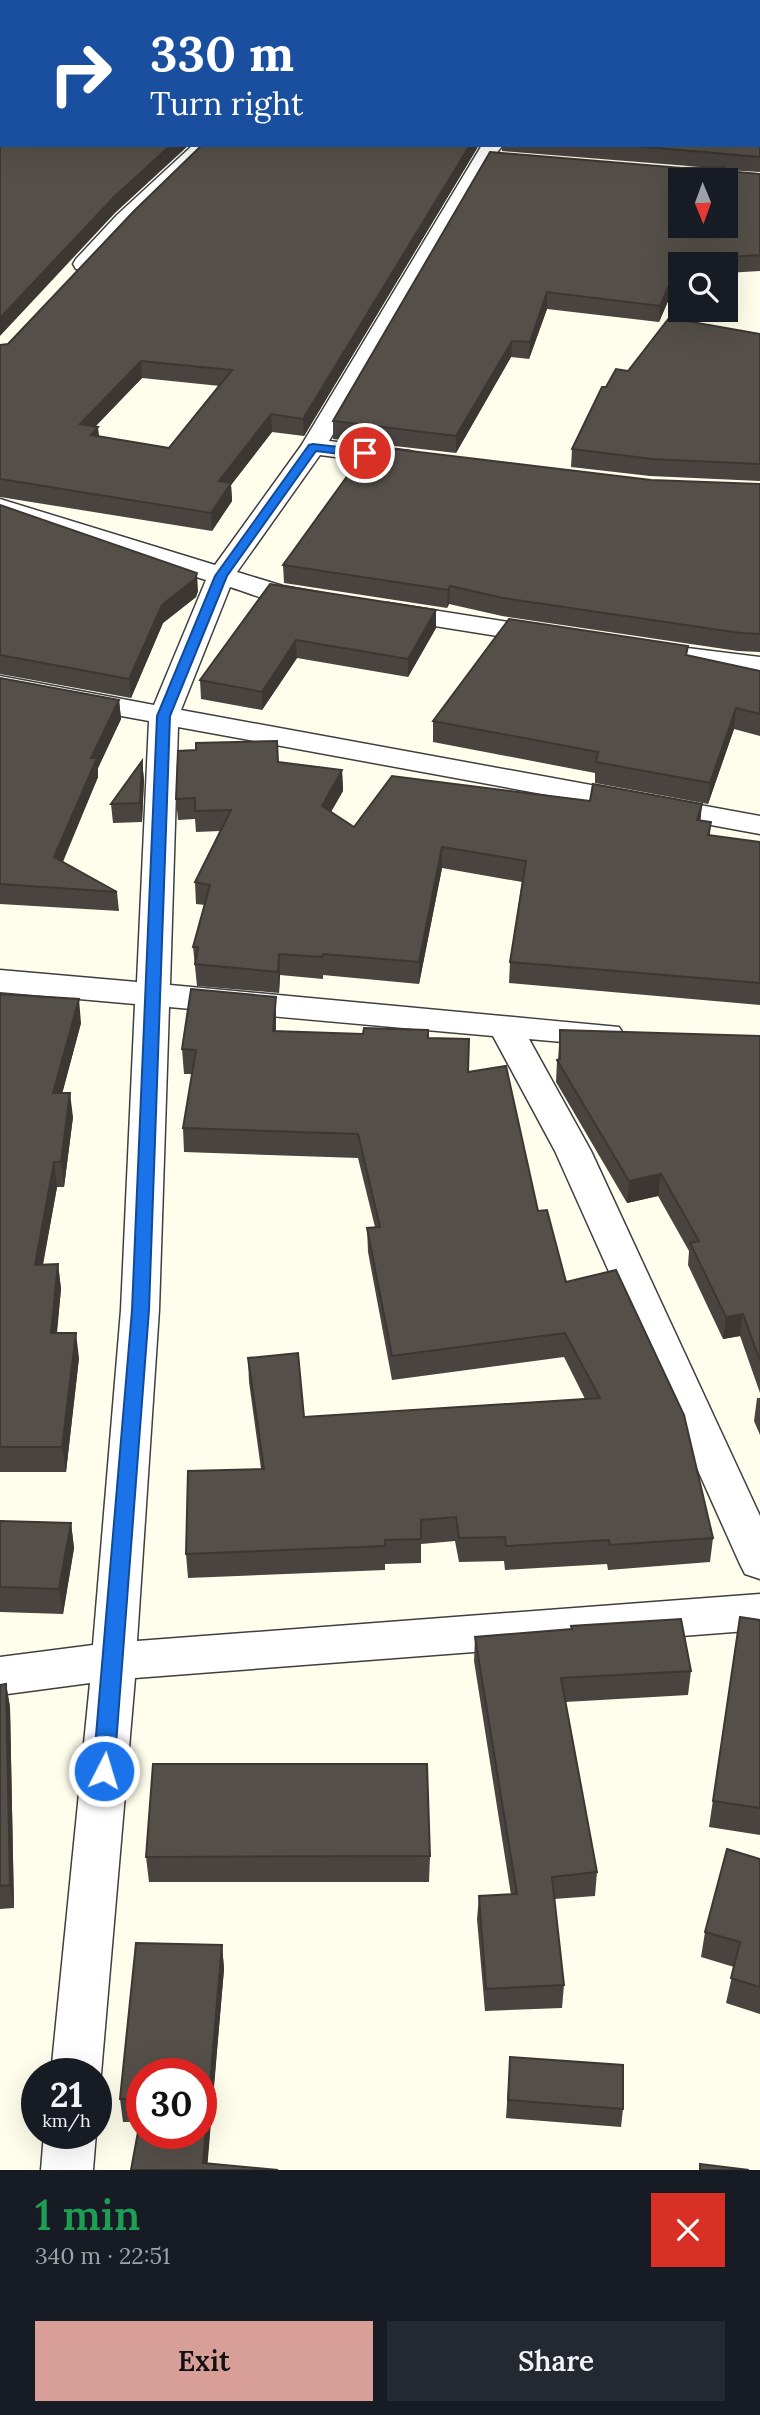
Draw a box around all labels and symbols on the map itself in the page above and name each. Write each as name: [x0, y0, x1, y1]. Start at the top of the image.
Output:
north arrow: [668, 168, 738, 238]
pin: [335, 423, 395, 483]
position arrow: [67, 1734, 141, 1808]
speed limit sign: 30: [126, 2058, 217, 2149]

